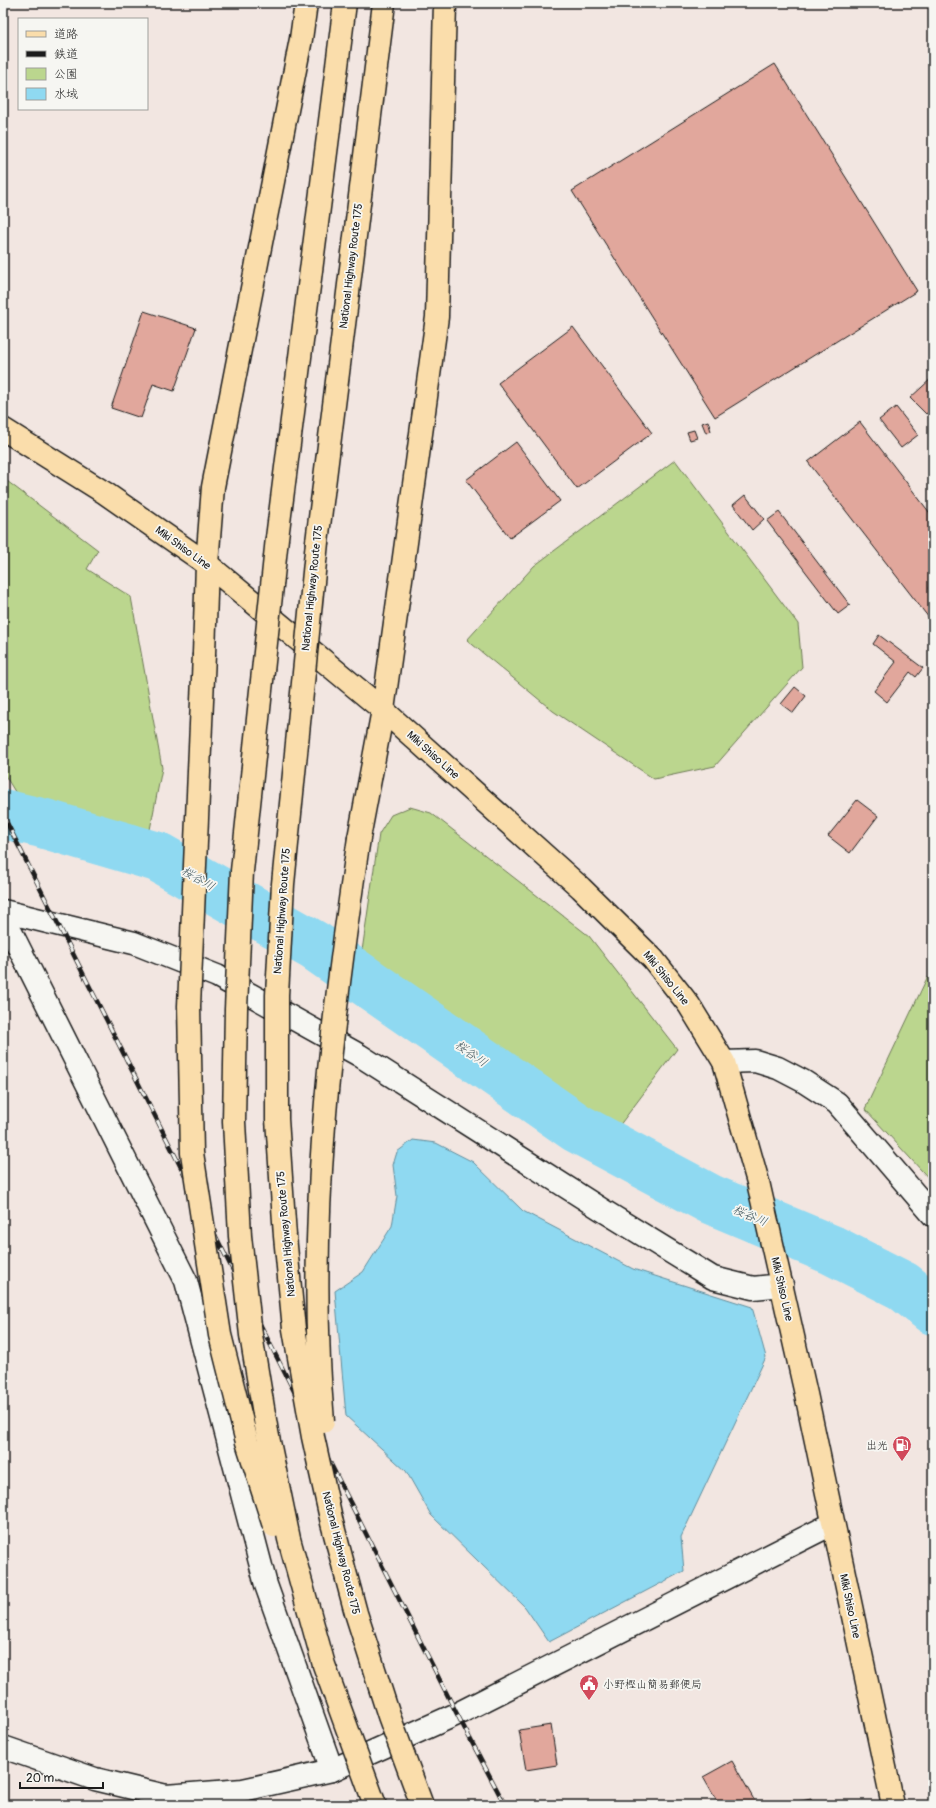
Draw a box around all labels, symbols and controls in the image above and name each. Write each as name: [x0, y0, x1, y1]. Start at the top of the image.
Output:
legend: [18, 18, 148, 110]
text: 道路: [54, 27, 78, 42]
text: 鉄道: [54, 47, 78, 62]
text: 公園: [54, 67, 78, 82]
text: 水域: [54, 87, 78, 102]
street label: National Highway Route 175: [337, 203, 365, 329]
street label: Miki Shiso Line: [153, 524, 214, 573]
street label: National Highway Route 175: [299, 525, 325, 651]
street label: Miki Shiso Line: [404, 728, 462, 782]
street label: National Highway Route 175: [271, 848, 293, 974]
water label: 桜谷川: [179, 864, 217, 894]
street label: Miki Shiso Line: [640, 949, 692, 1008]
water label: 桜谷川: [452, 1038, 490, 1070]
street label: National Highway Route 175: [274, 1171, 298, 1297]
water label: 桜谷川: [730, 1202, 770, 1230]
street label: Miki Shiso Line: [768, 1256, 796, 1323]
fuel station icon: 出光: [891, 1434, 913, 1462]
place label: 出光: [866, 1439, 888, 1452]
street label: National Highway Route 175: [319, 1490, 363, 1616]
street label: Miki Shiso Line: [837, 1573, 863, 1640]
public building icon: 小野樫山簡易郵便局: [578, 1673, 600, 1701]
place label: 小野樫山簡易郵便局: [603, 1678, 702, 1691]
scale bar: [20, 1764, 103, 1790]
text: 20 m: [26, 1771, 55, 1786]

